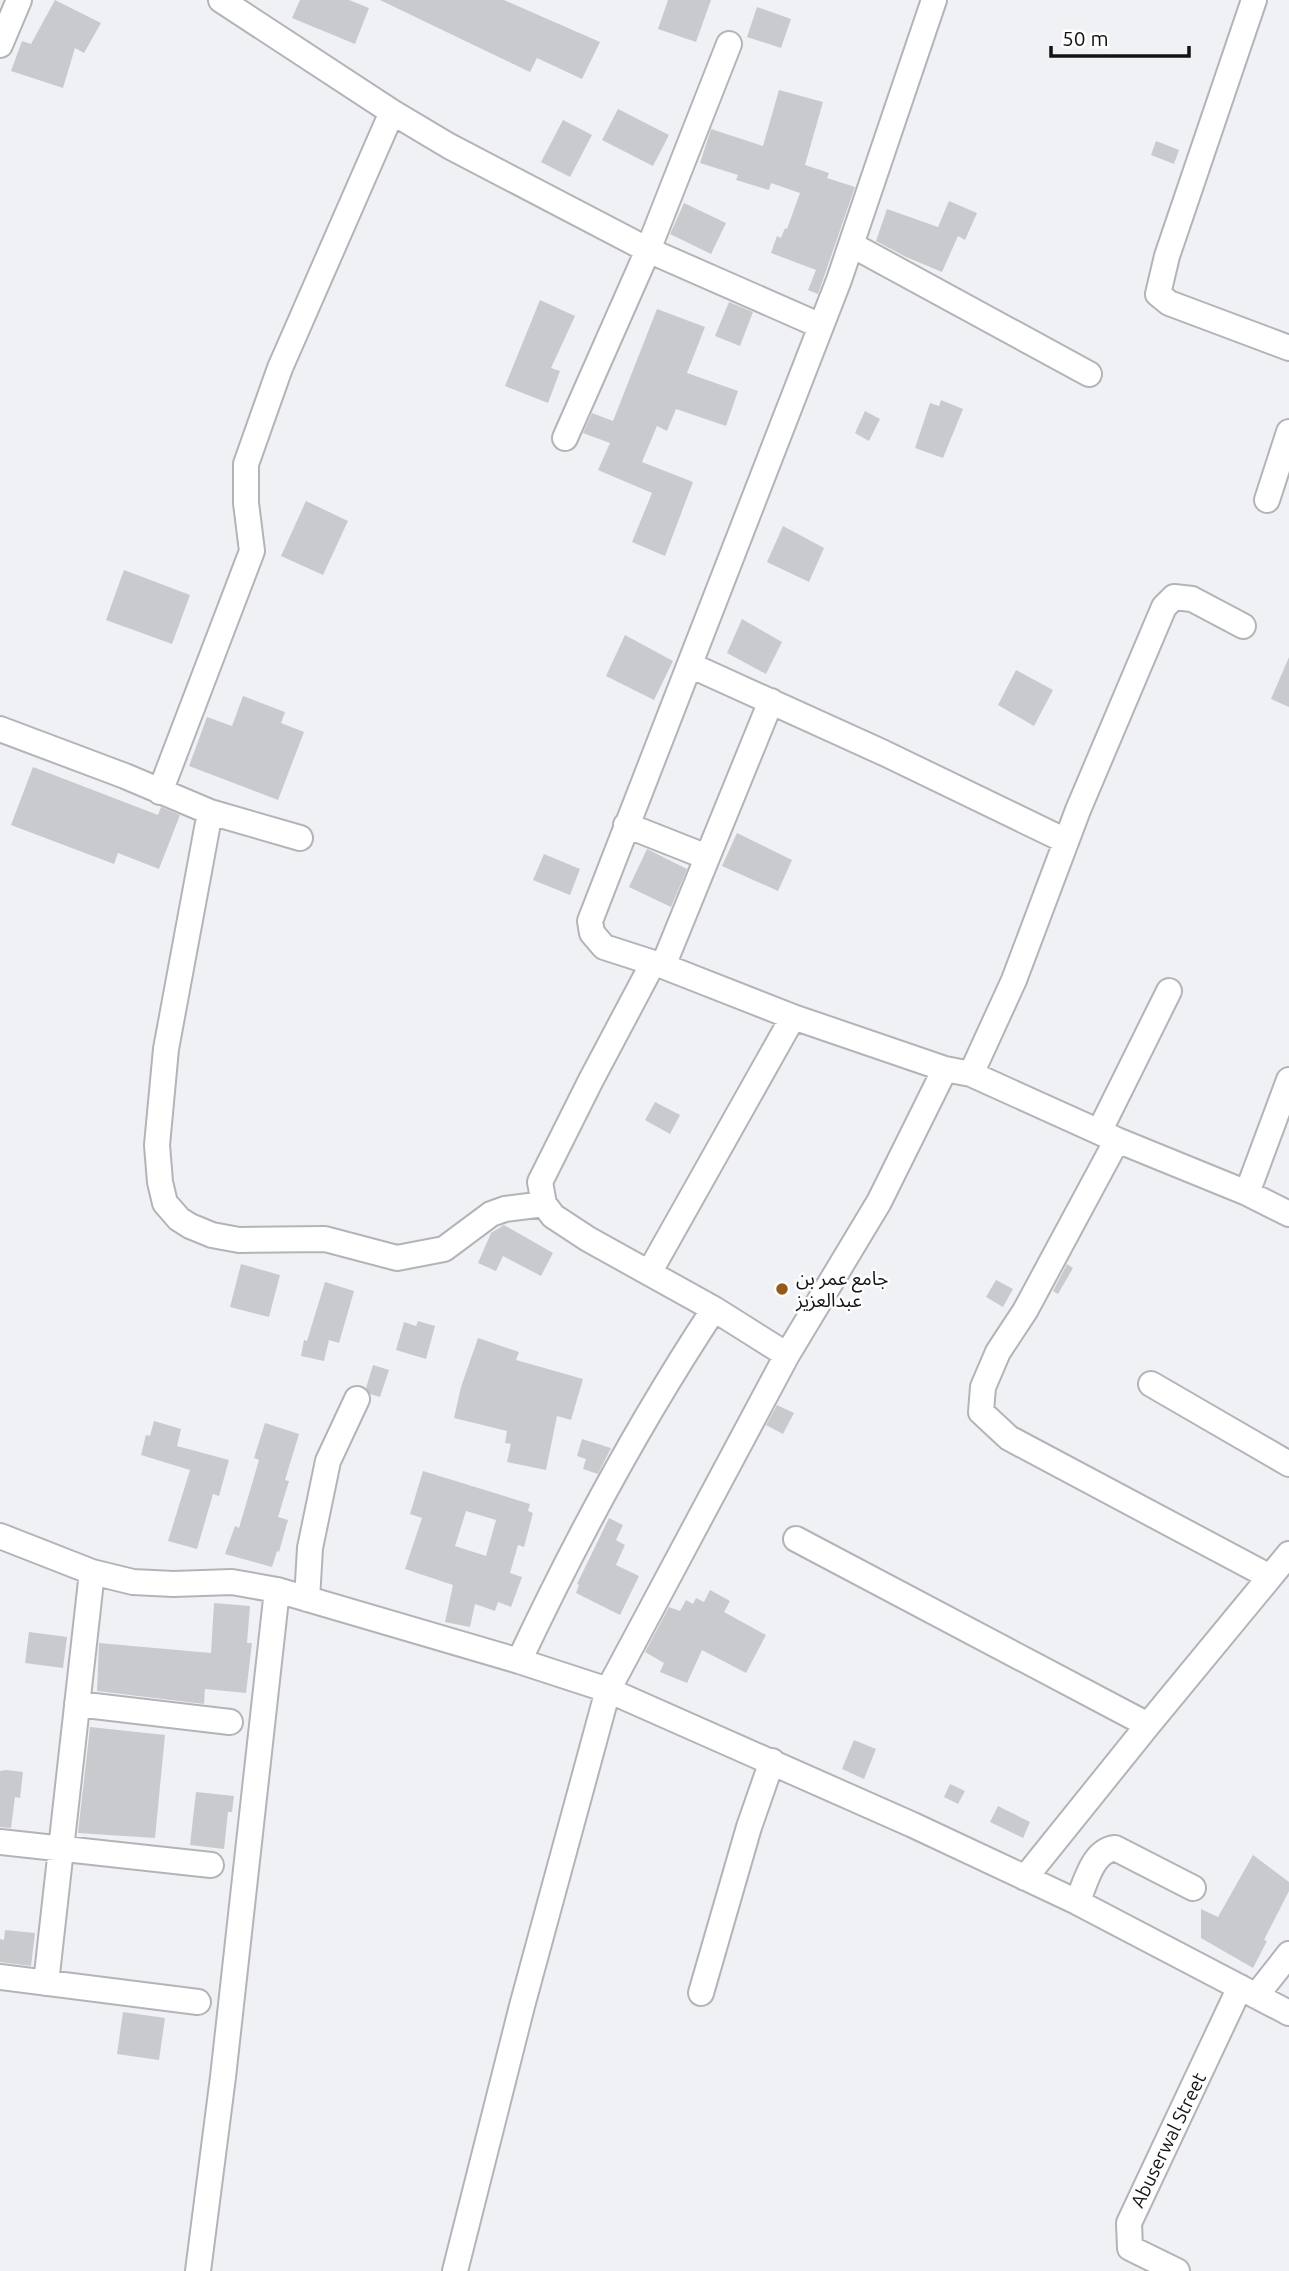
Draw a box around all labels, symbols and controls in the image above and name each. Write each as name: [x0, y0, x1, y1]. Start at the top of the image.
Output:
scale bar: [1051, 14, 1189, 58]
text: 50 m: [1062, 26, 1109, 50]
place label: جامع عمر بن عبدالعزيز: [795, 1267, 889, 1312]
marker: جامع عمر بن عبدالعزيز: [774, 1281, 790, 1297]
street label: Abuserwal Street: [1126, 2068, 1210, 2211]

